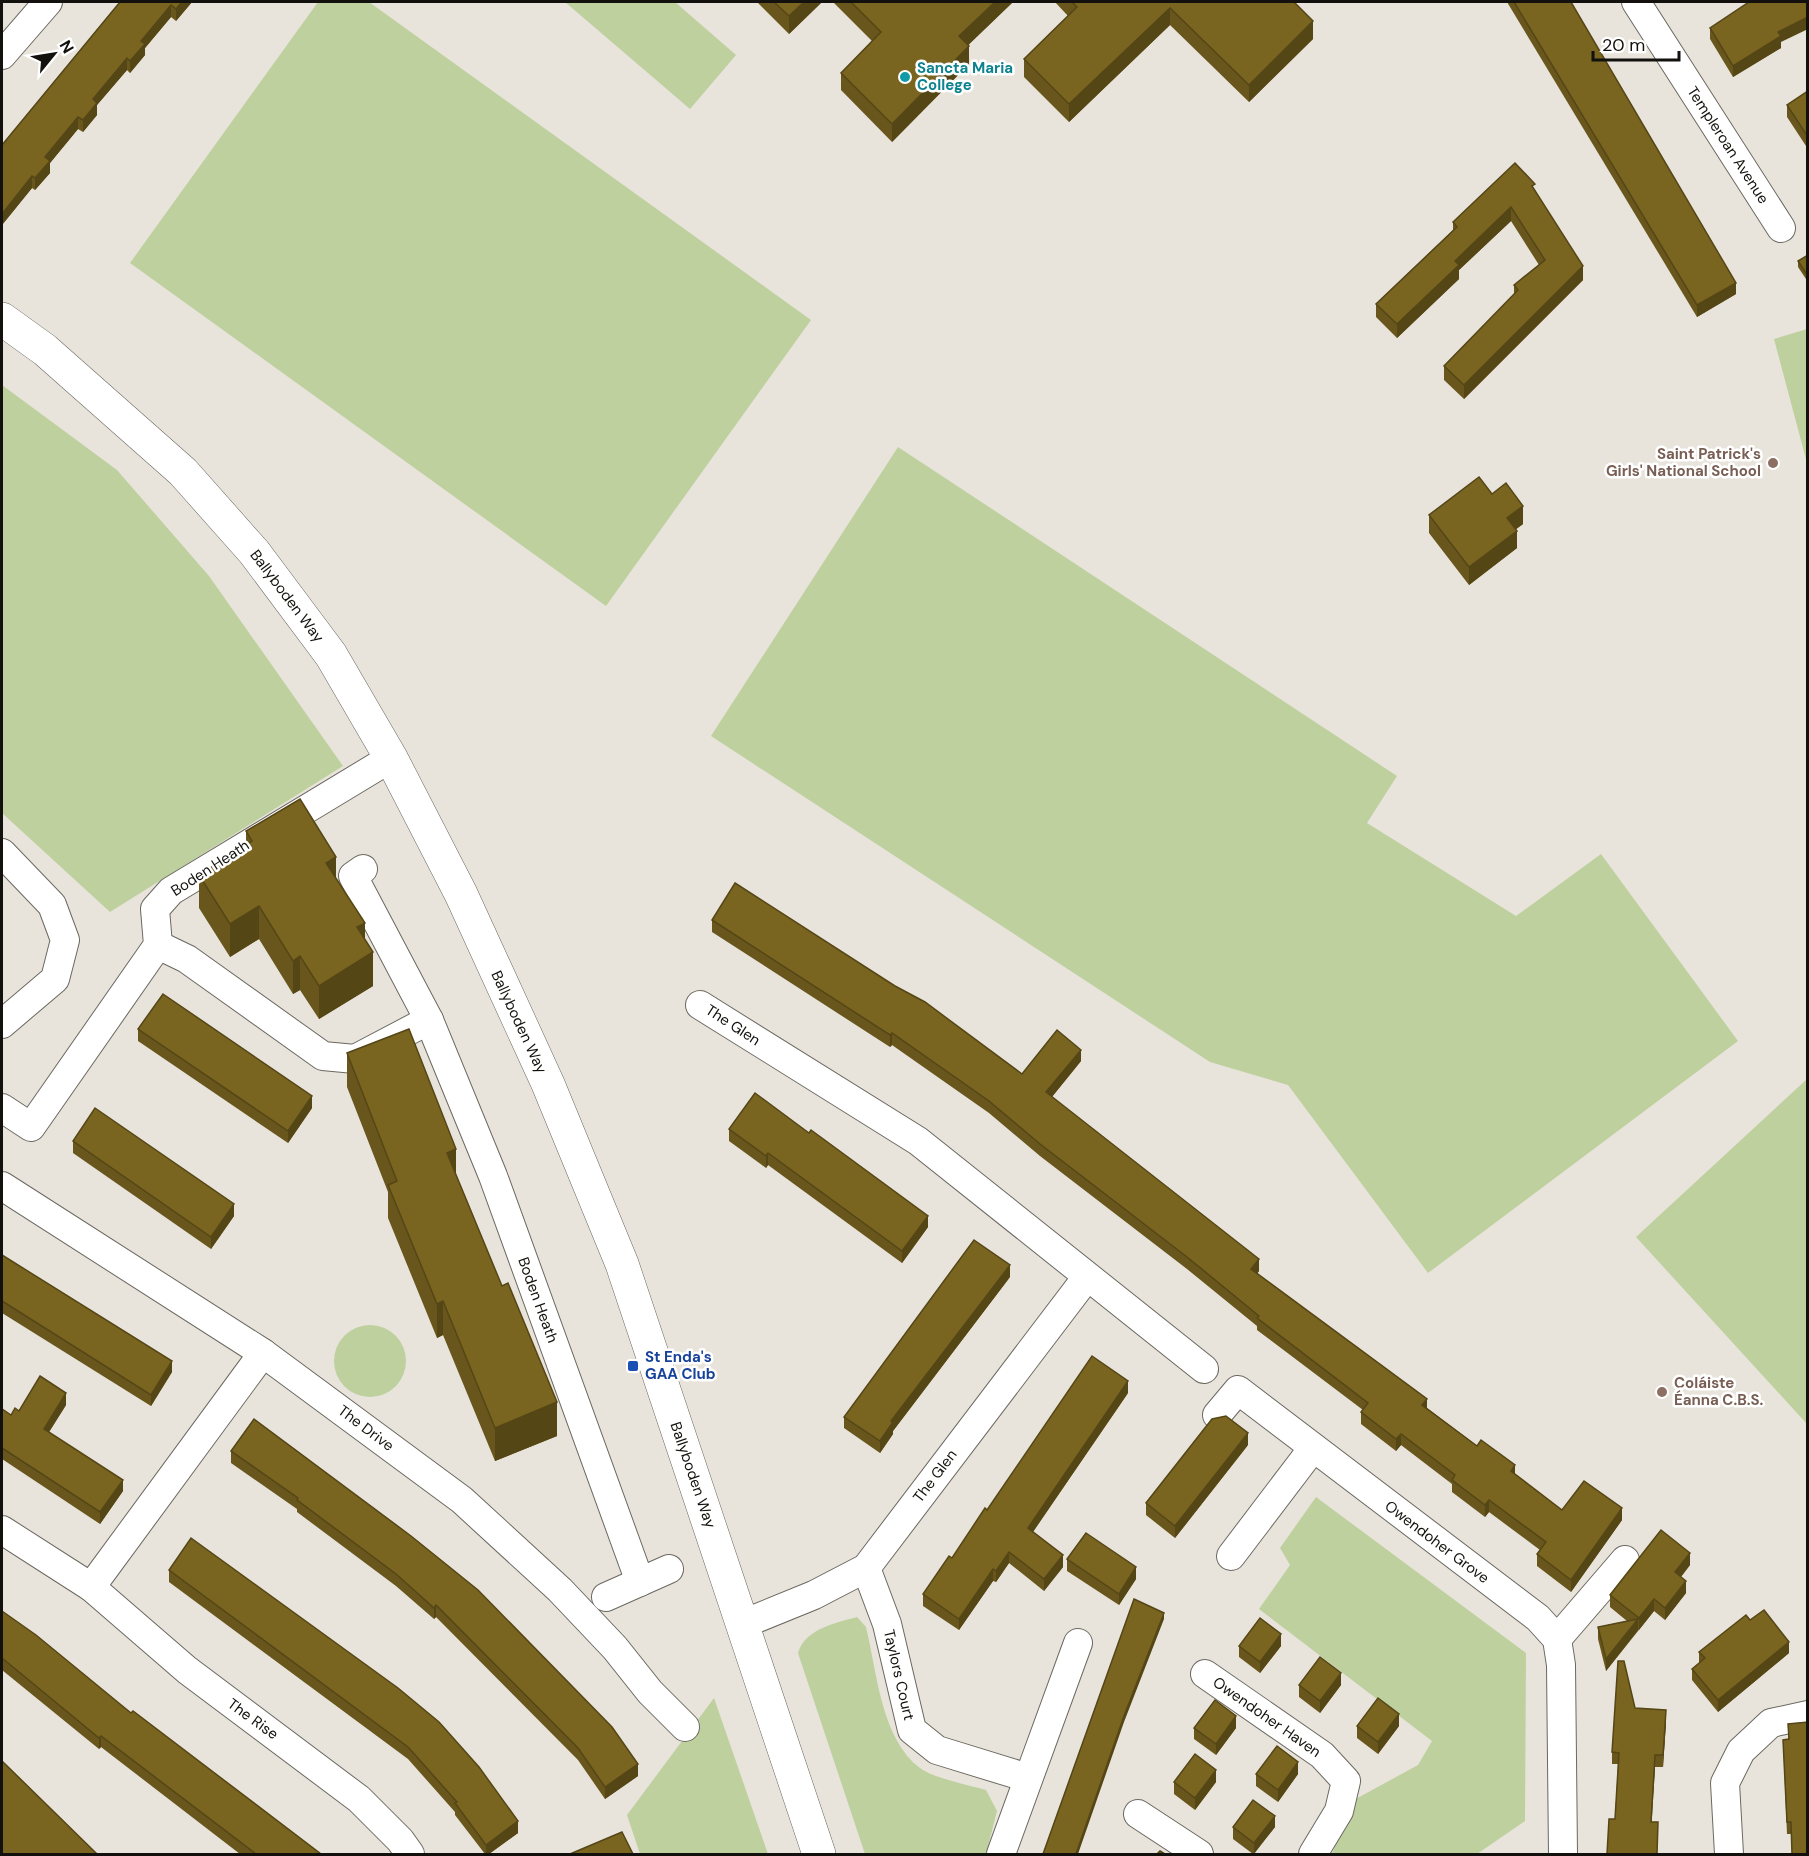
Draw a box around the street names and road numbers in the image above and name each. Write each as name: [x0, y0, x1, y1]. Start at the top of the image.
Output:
street label: Templeroan Avenue: [1683, 82, 1773, 208]
street label: Ballyboden Way: [246, 546, 329, 647]
street label: Boden Heath: [167, 835, 253, 901]
street label: Ballyboden Way: [486, 967, 552, 1077]
street label: The Glen: [702, 1000, 764, 1050]
street label: Boden Heath: [513, 1254, 563, 1346]
street label: The Drive: [334, 1400, 398, 1456]
street label: Ballyboden Way: [665, 1419, 721, 1531]
street label: The Glen: [909, 1445, 961, 1507]
street label: Owendoher Grove: [1381, 1496, 1493, 1588]
street label: Taylors Court: [879, 1628, 919, 1722]
street label: Owendoher Haven: [1209, 1672, 1325, 1762]
street label: The Rise: [224, 1694, 282, 1744]

